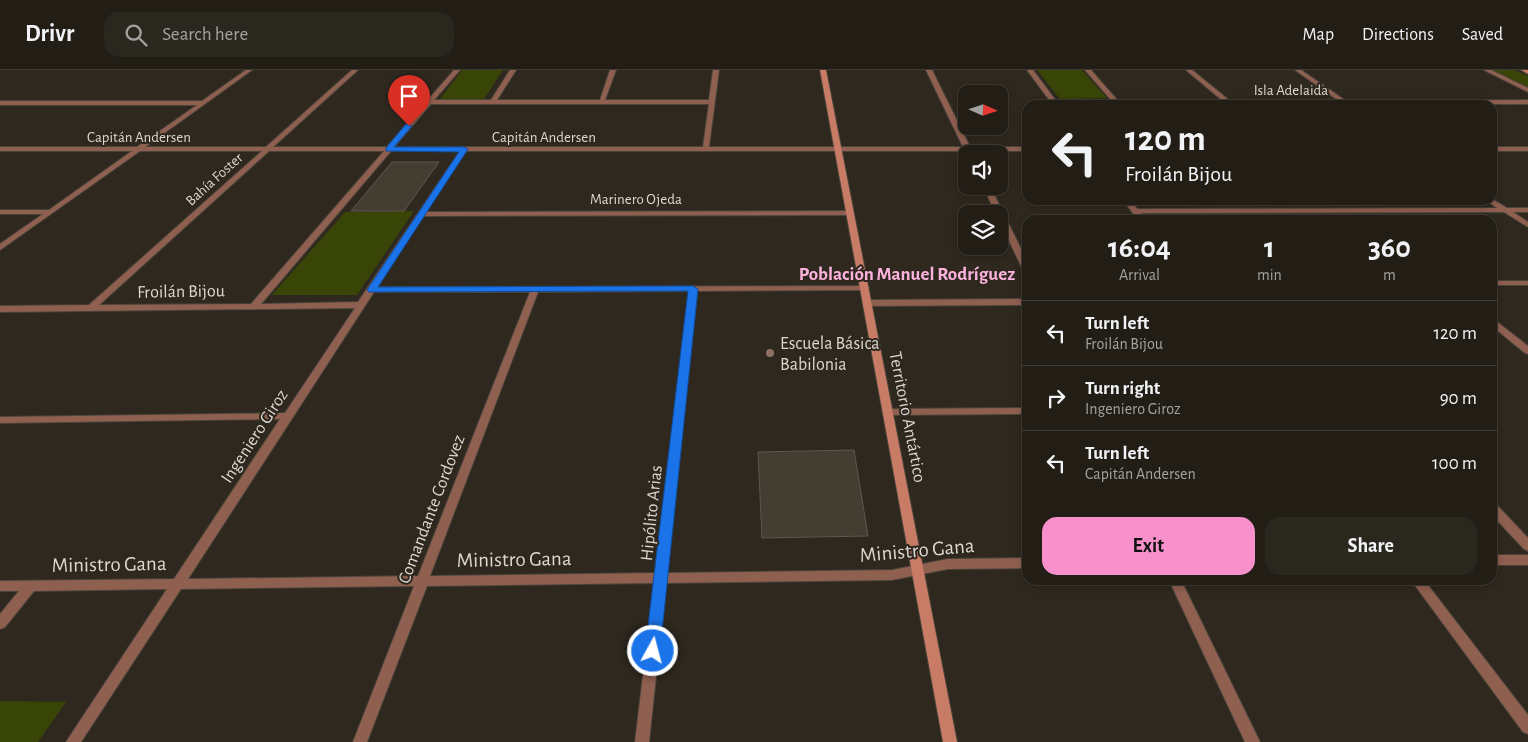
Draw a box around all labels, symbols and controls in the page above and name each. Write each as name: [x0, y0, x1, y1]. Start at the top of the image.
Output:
search box: [104, 12, 454, 57]
icon: search: [122, 21, 150, 49]
text: Drivr: [25, 22, 74, 46]
text: Search here: [162, 25, 248, 44]
text: Map: [1303, 26, 1334, 44]
text: Directions: [1362, 26, 1434, 44]
text: Saved: [1462, 26, 1503, 44]
pin: [388, 75, 430, 126]
icon: arrive: [395, 82, 423, 110]
street label: Isla Adelaida: [1254, 83, 1328, 98]
north arrow: [958, 85, 1008, 135]
map controls: [958, 85, 1008, 255]
icon: left: [1042, 120, 1107, 185]
text: 120 m: [1125, 122, 1206, 157]
street label: Capitán Andersen: [87, 130, 191, 145]
street label: Capitán Andersen: [492, 130, 596, 145]
button: sound: [958, 145, 1008, 195]
street label: Bahía Foster: [183, 150, 246, 209]
text: Froilán Bijou: [1125, 163, 1232, 185]
street label: Marinero Ojeda: [590, 192, 682, 207]
button: layers: [958, 205, 1008, 255]
text: 16:04: [1108, 233, 1171, 263]
text: 1: [1264, 233, 1275, 263]
text: 360: [1368, 233, 1411, 263]
district label: Población Manuel Rodríguez: [799, 265, 1015, 284]
text: Arrival: [1119, 267, 1160, 283]
text: min: [1257, 267, 1282, 283]
text: m: [1383, 267, 1396, 283]
street label: Froilán Bijou: [137, 282, 225, 302]
text: Turn left: [1085, 314, 1149, 333]
icon: left: [1042, 319, 1070, 347]
text: 120 m: [1433, 324, 1477, 343]
place label: Escuela Básica Babilonia: [780, 335, 880, 374]
text: Froilán Bijou: [1085, 336, 1163, 352]
marker: Escuela Básica Babilonia: [764, 347, 776, 359]
street label: Territorio Antártico: [885, 350, 929, 484]
text: Turn right: [1085, 379, 1160, 398]
icon: right: [1042, 384, 1070, 412]
street label: Ingeniero Giroz: [218, 387, 292, 487]
text: 90 m: [1440, 389, 1477, 408]
text: Ingeniero Giroz: [1085, 401, 1181, 417]
street label: Comandante Cordovez: [395, 433, 469, 586]
text: Turn left: [1085, 444, 1149, 463]
icon: left: [1042, 449, 1070, 477]
text: 100 m: [1432, 454, 1477, 473]
street label: Hipólito Arias: [638, 464, 666, 562]
text: Capitán Andersen: [1085, 466, 1196, 482]
button: Exit: [1042, 517, 1255, 575]
button: Share: [1265, 517, 1477, 575]
street label: Ministro Gana: [859, 535, 976, 566]
street label: Ministro Gana: [456, 548, 572, 571]
street label: Ministro Gana: [51, 553, 167, 576]
position arrow: [626, 624, 678, 676]

